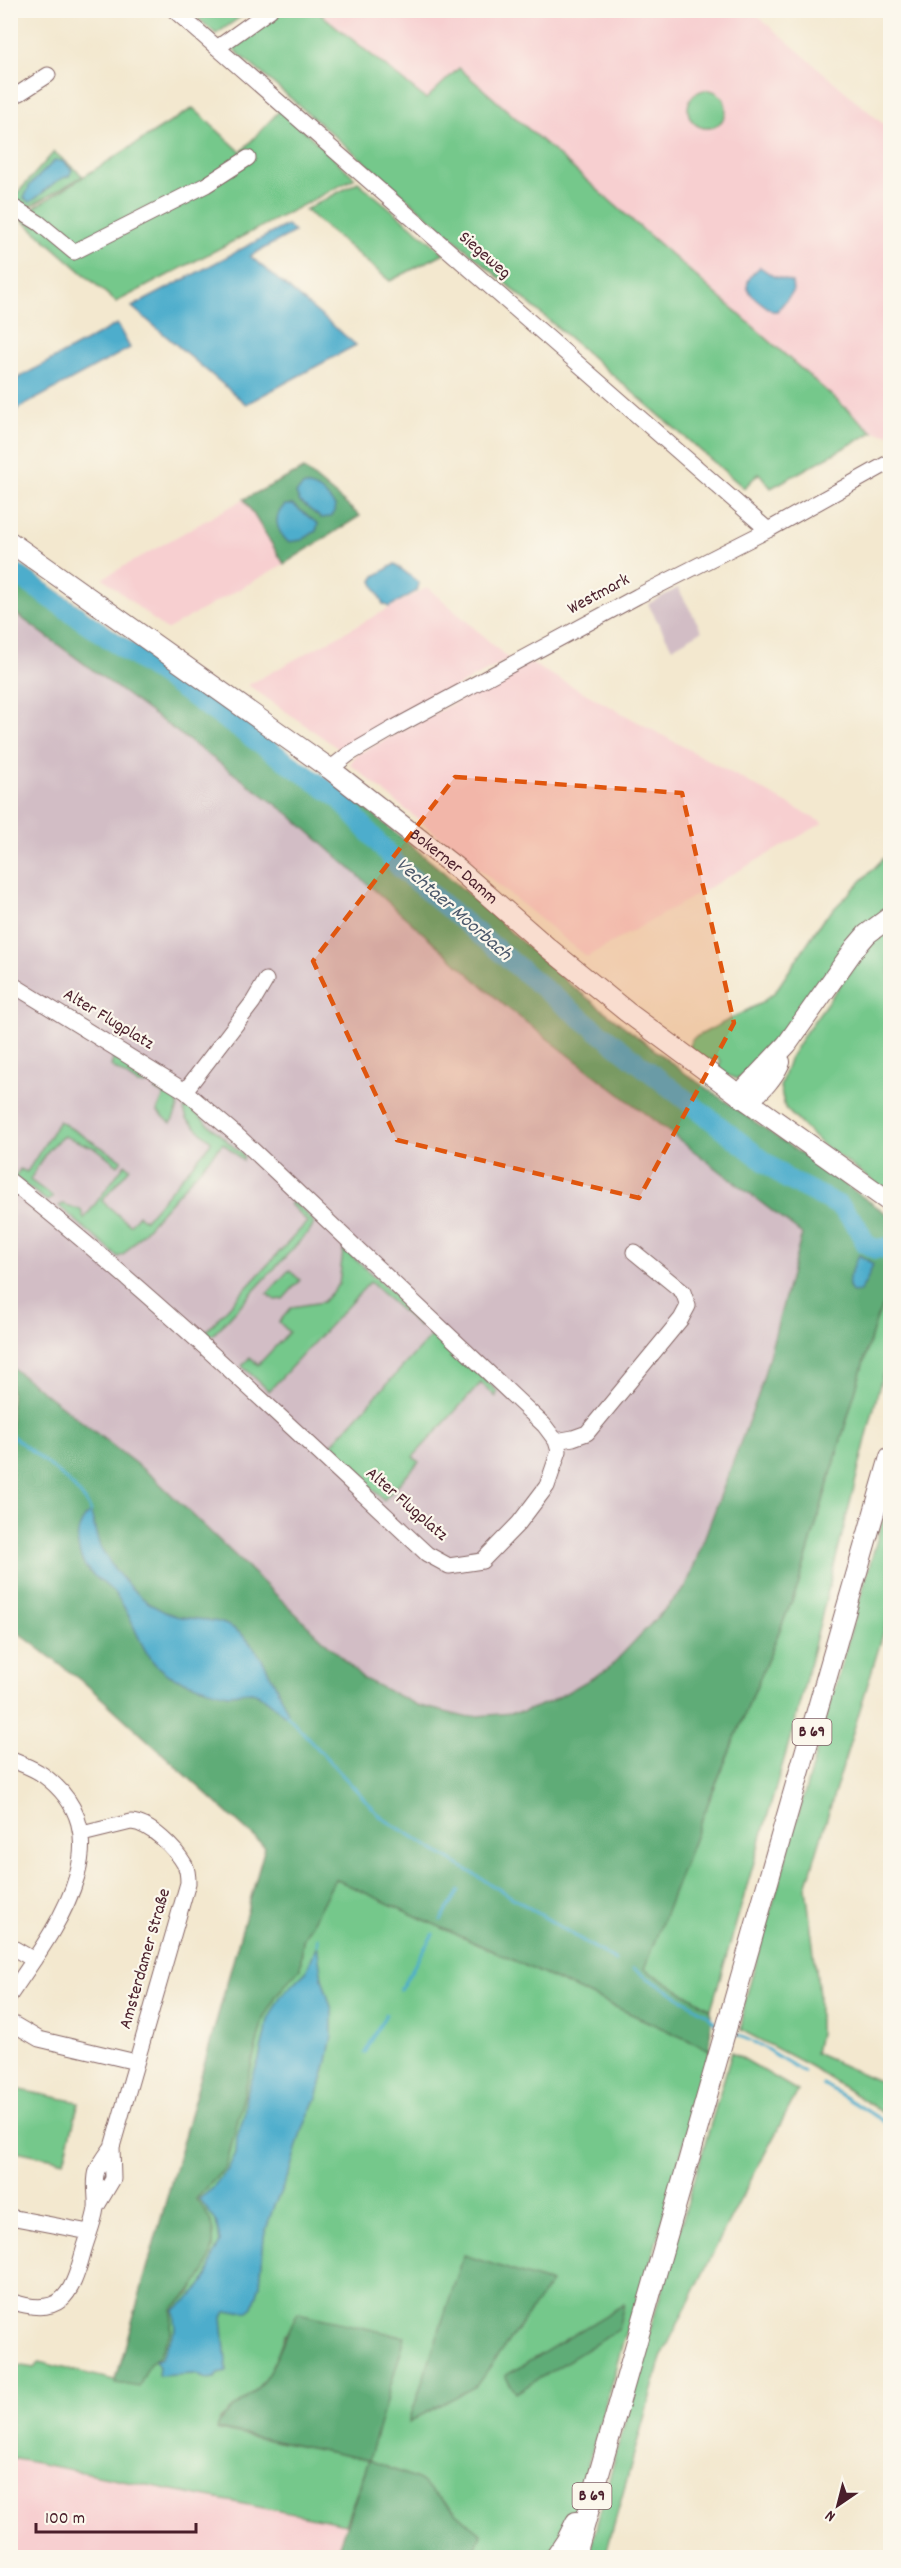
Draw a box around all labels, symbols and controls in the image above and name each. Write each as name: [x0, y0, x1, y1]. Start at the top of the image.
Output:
street label: Siegeweg: [452, 226, 516, 286]
street label: Westmark: [563, 568, 635, 622]
street label: Bokerner Damm: [404, 823, 503, 911]
water label: Vechtaer Moorbach: [389, 852, 518, 969]
street label: Alter Flugplatz: [58, 983, 158, 1057]
street label: Alter Flugplatz: [359, 1462, 453, 1548]
road number: B 69: [792, 1719, 832, 1745]
street label: Amsterdamer Straße: [114, 1886, 178, 2032]
north arrow: [808, 2475, 868, 2535]
road number: B 69: [572, 2483, 612, 2509]
scale bar: [36, 2496, 196, 2534]
text: N: [821, 2503, 841, 2527]
text: 100 m: [45, 2507, 85, 2532]

